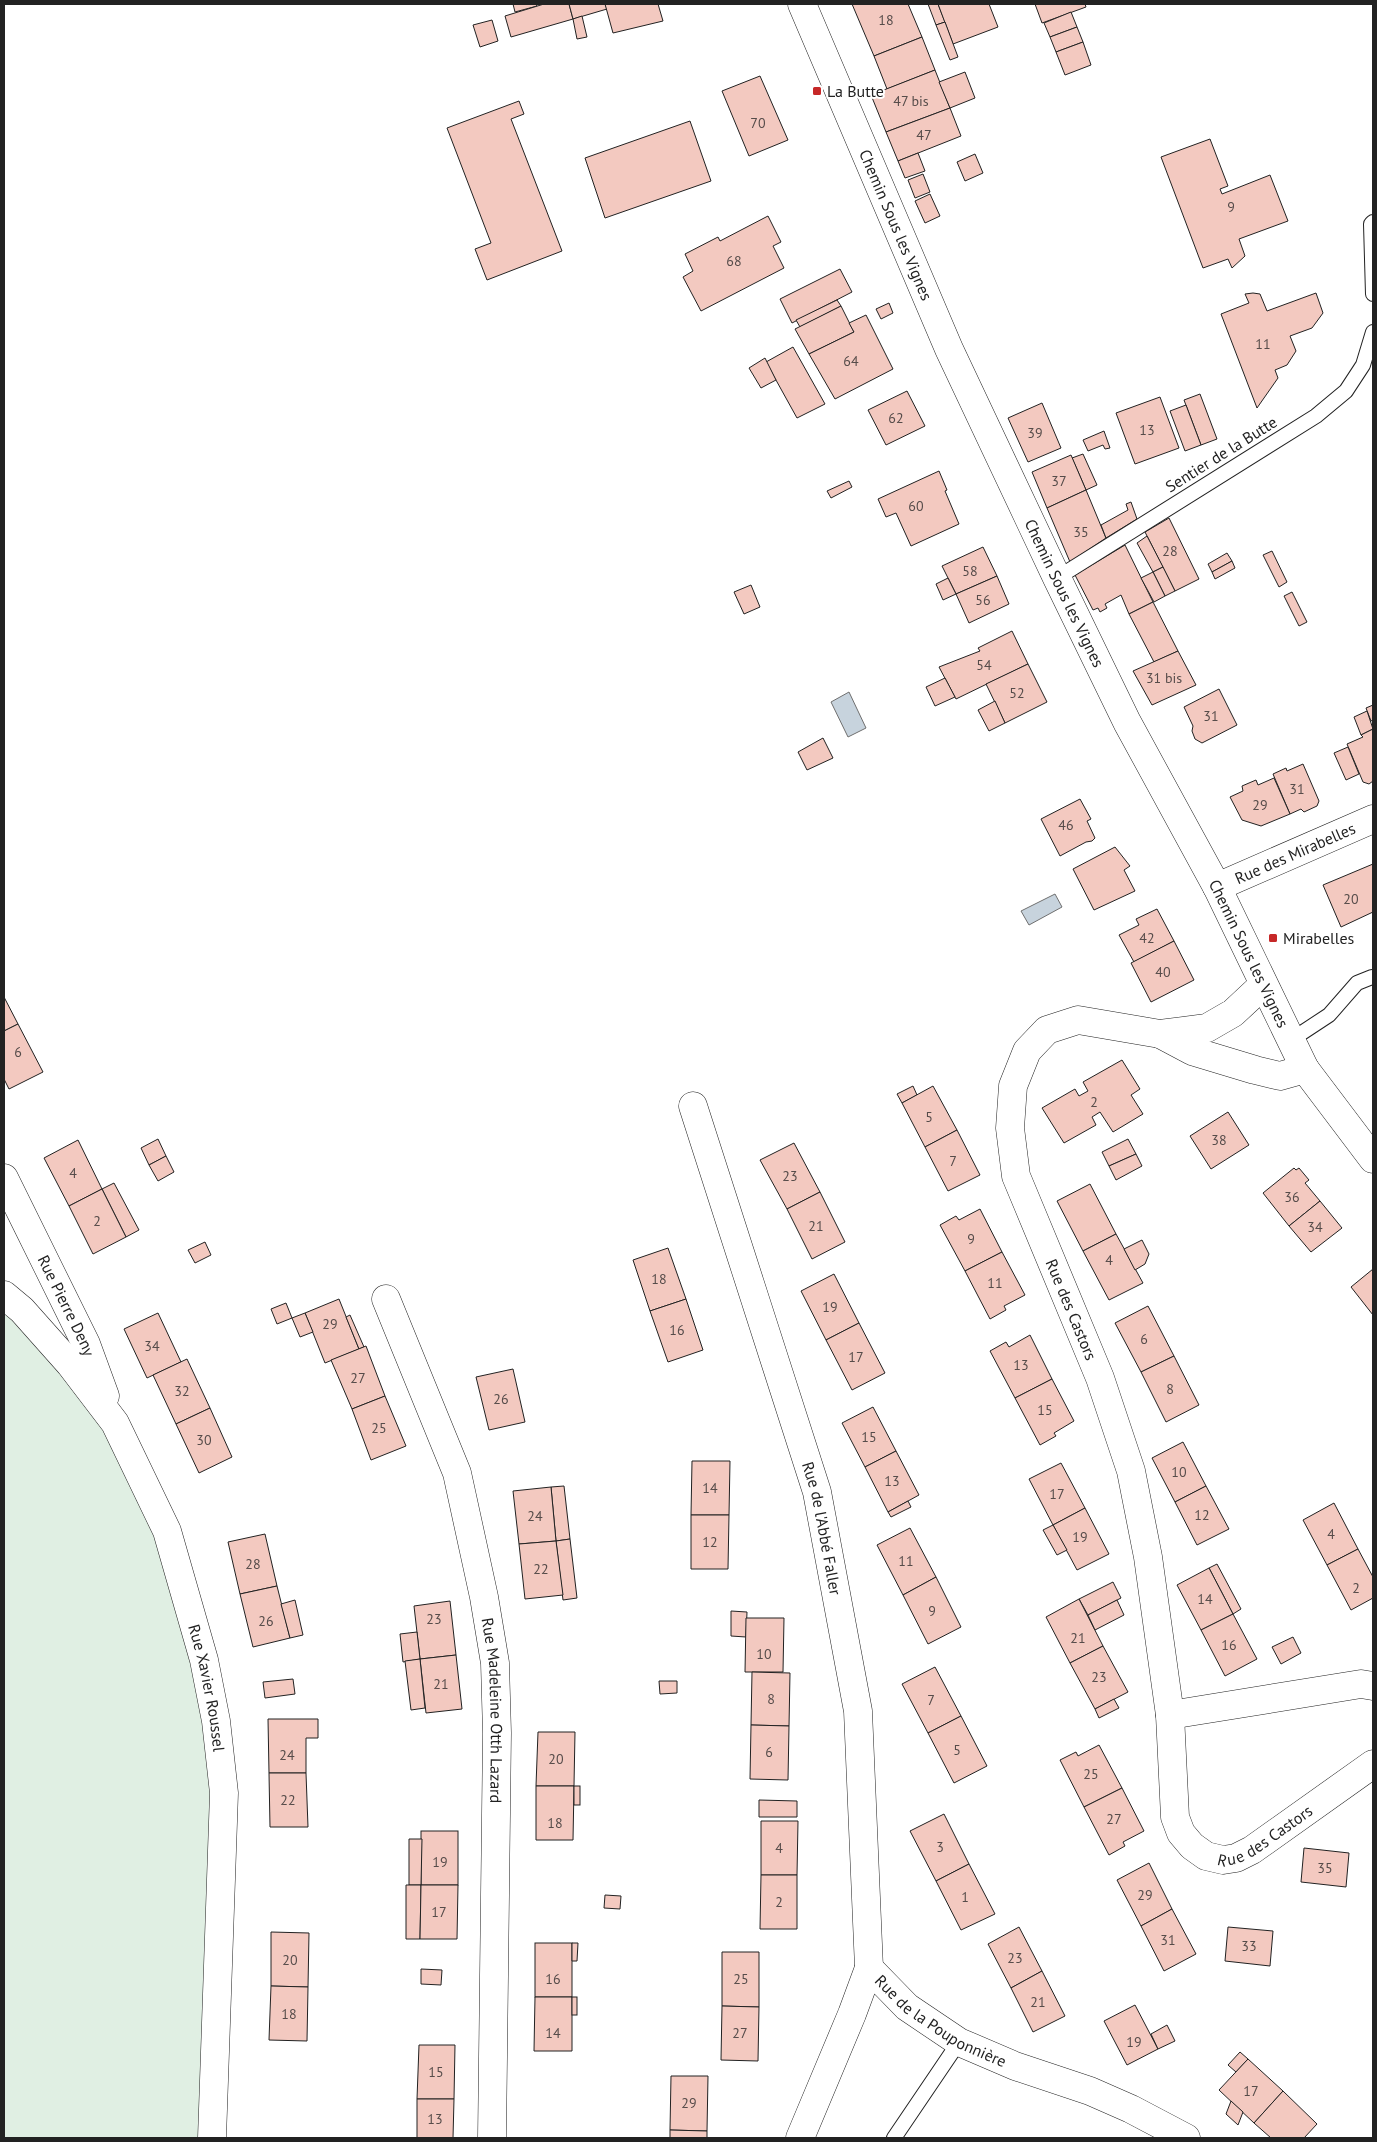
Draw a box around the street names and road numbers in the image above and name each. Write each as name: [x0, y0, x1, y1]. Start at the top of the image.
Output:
street label: Chemin Sous les Vignes: [855, 146, 937, 304]
street label: Sentier de la Butte: [1162, 412, 1280, 496]
street label: Chemin Sous les Vignes: [1021, 516, 1109, 671]
street label: Rue des Mirabelles: [1232, 818, 1359, 888]
street label: Chemin Sous les Vignes: [1205, 876, 1293, 1031]
street label: Rue Pierre Deny: [34, 1252, 100, 1359]
street label: Rue des Castors: [1042, 1256, 1102, 1363]
street label: Rue de l'Abbé Faller: [798, 1459, 846, 1597]
street label: Rue Madeleine Otth Lazard: [478, 1616, 507, 1803]
street label: Rue Xavier Roussel: [184, 1622, 229, 1753]
street label: Rue des Castors: [1216, 1800, 1316, 1871]
street label: Rue de la Pouponnière: [871, 1970, 1010, 2071]

